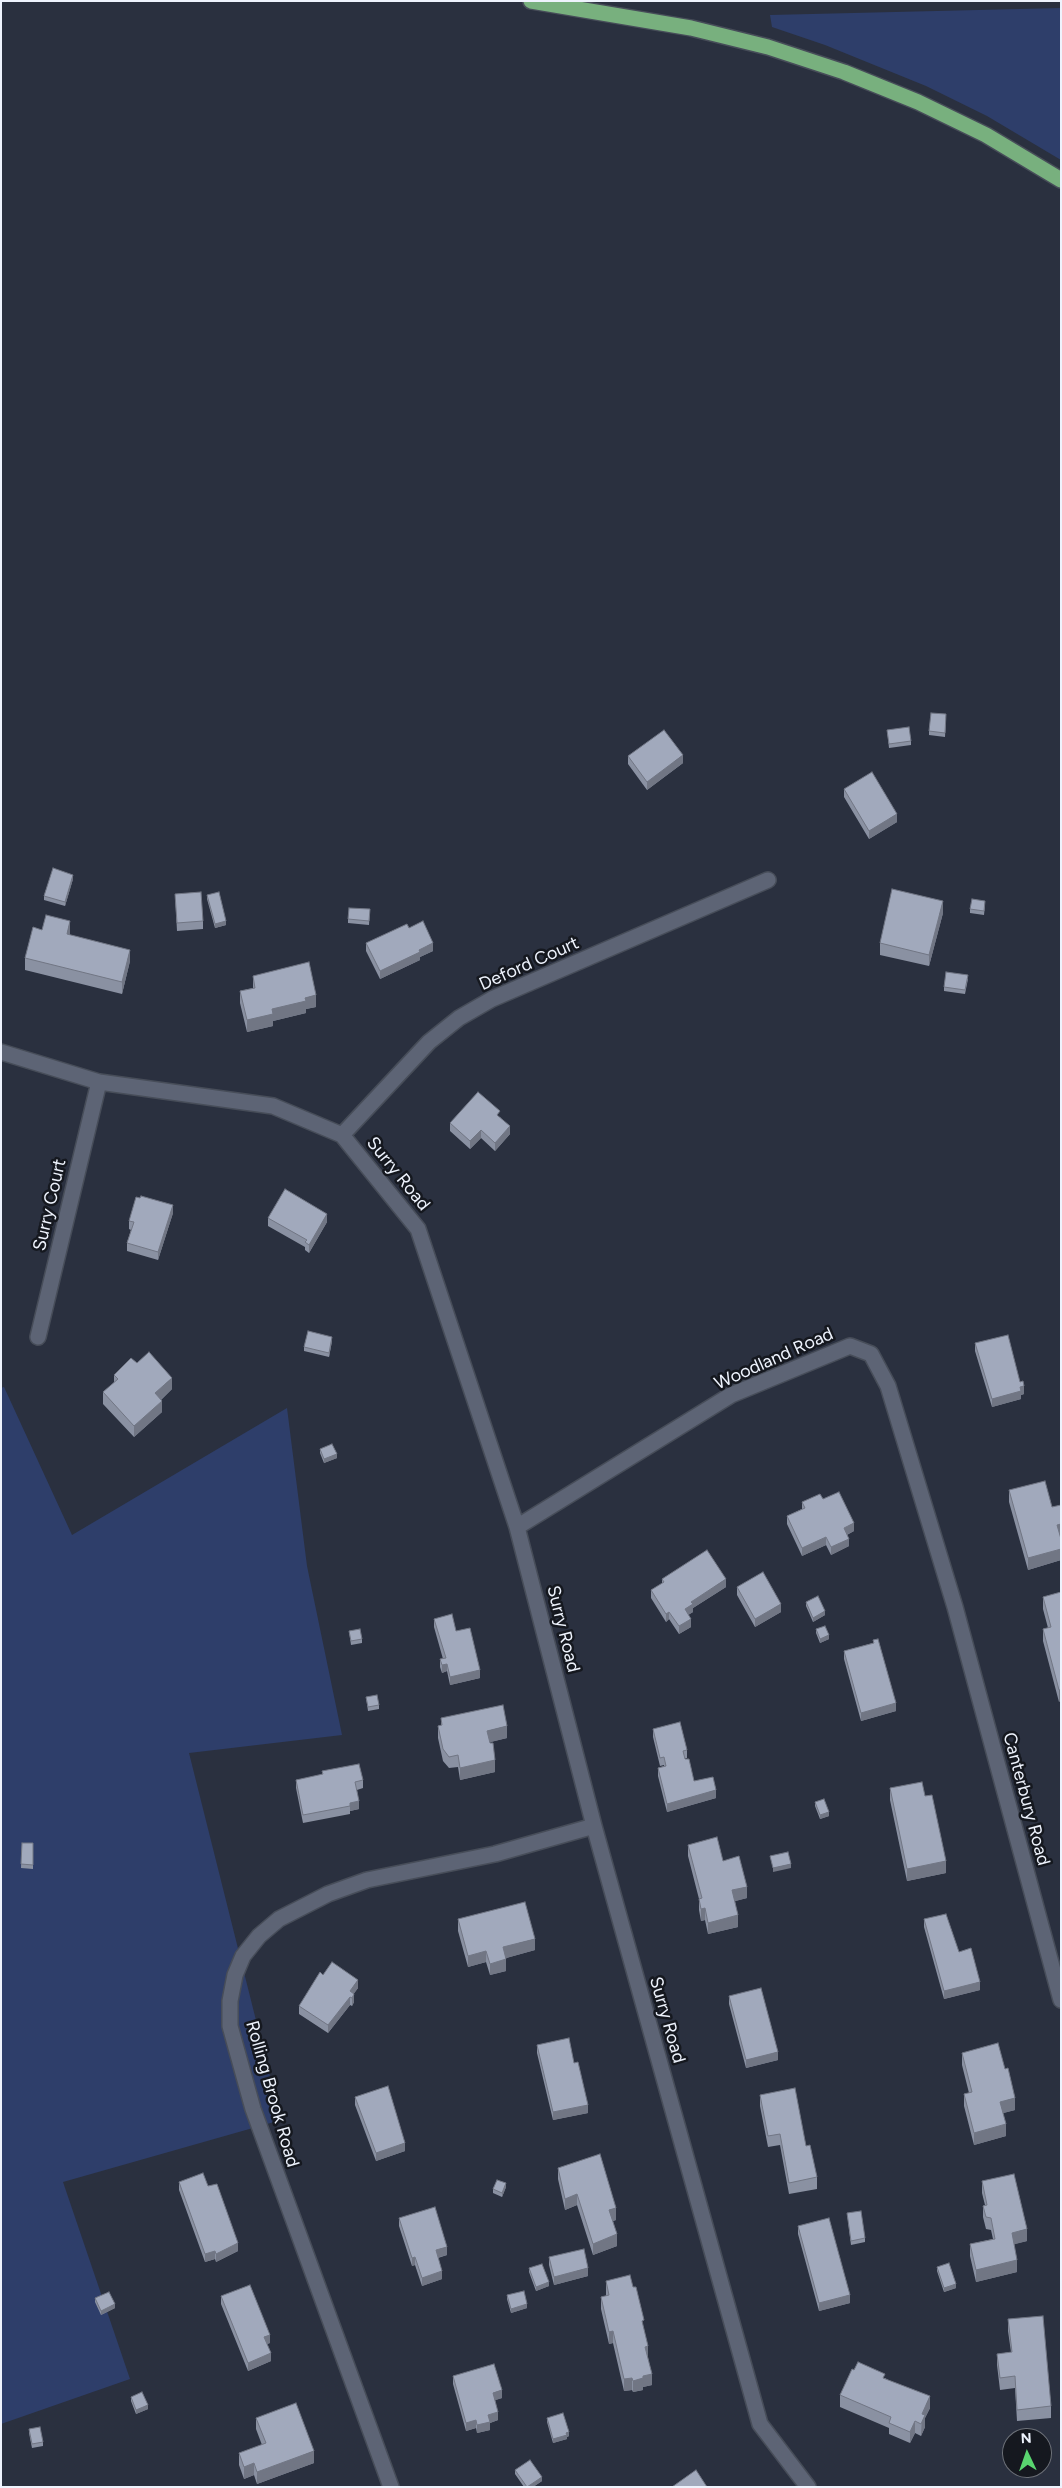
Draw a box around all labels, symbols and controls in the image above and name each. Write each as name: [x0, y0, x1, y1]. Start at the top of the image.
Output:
street label: Deford Court: [476, 932, 582, 996]
street label: Surry Road: [362, 1133, 434, 1215]
street label: Surry Court: [29, 1157, 71, 1253]
street label: Woodland Road: [711, 1323, 837, 1395]
street label: Surry Road: [542, 1583, 584, 1675]
street label: Canterbury Road: [998, 1730, 1054, 1868]
street label: Surry Road: [644, 1974, 690, 2066]
street label: Rolling Brook Road: [241, 2018, 303, 2170]
north arrow: [1002, 2428, 1052, 2478]
text: N: [1020, 2430, 1032, 2447]

